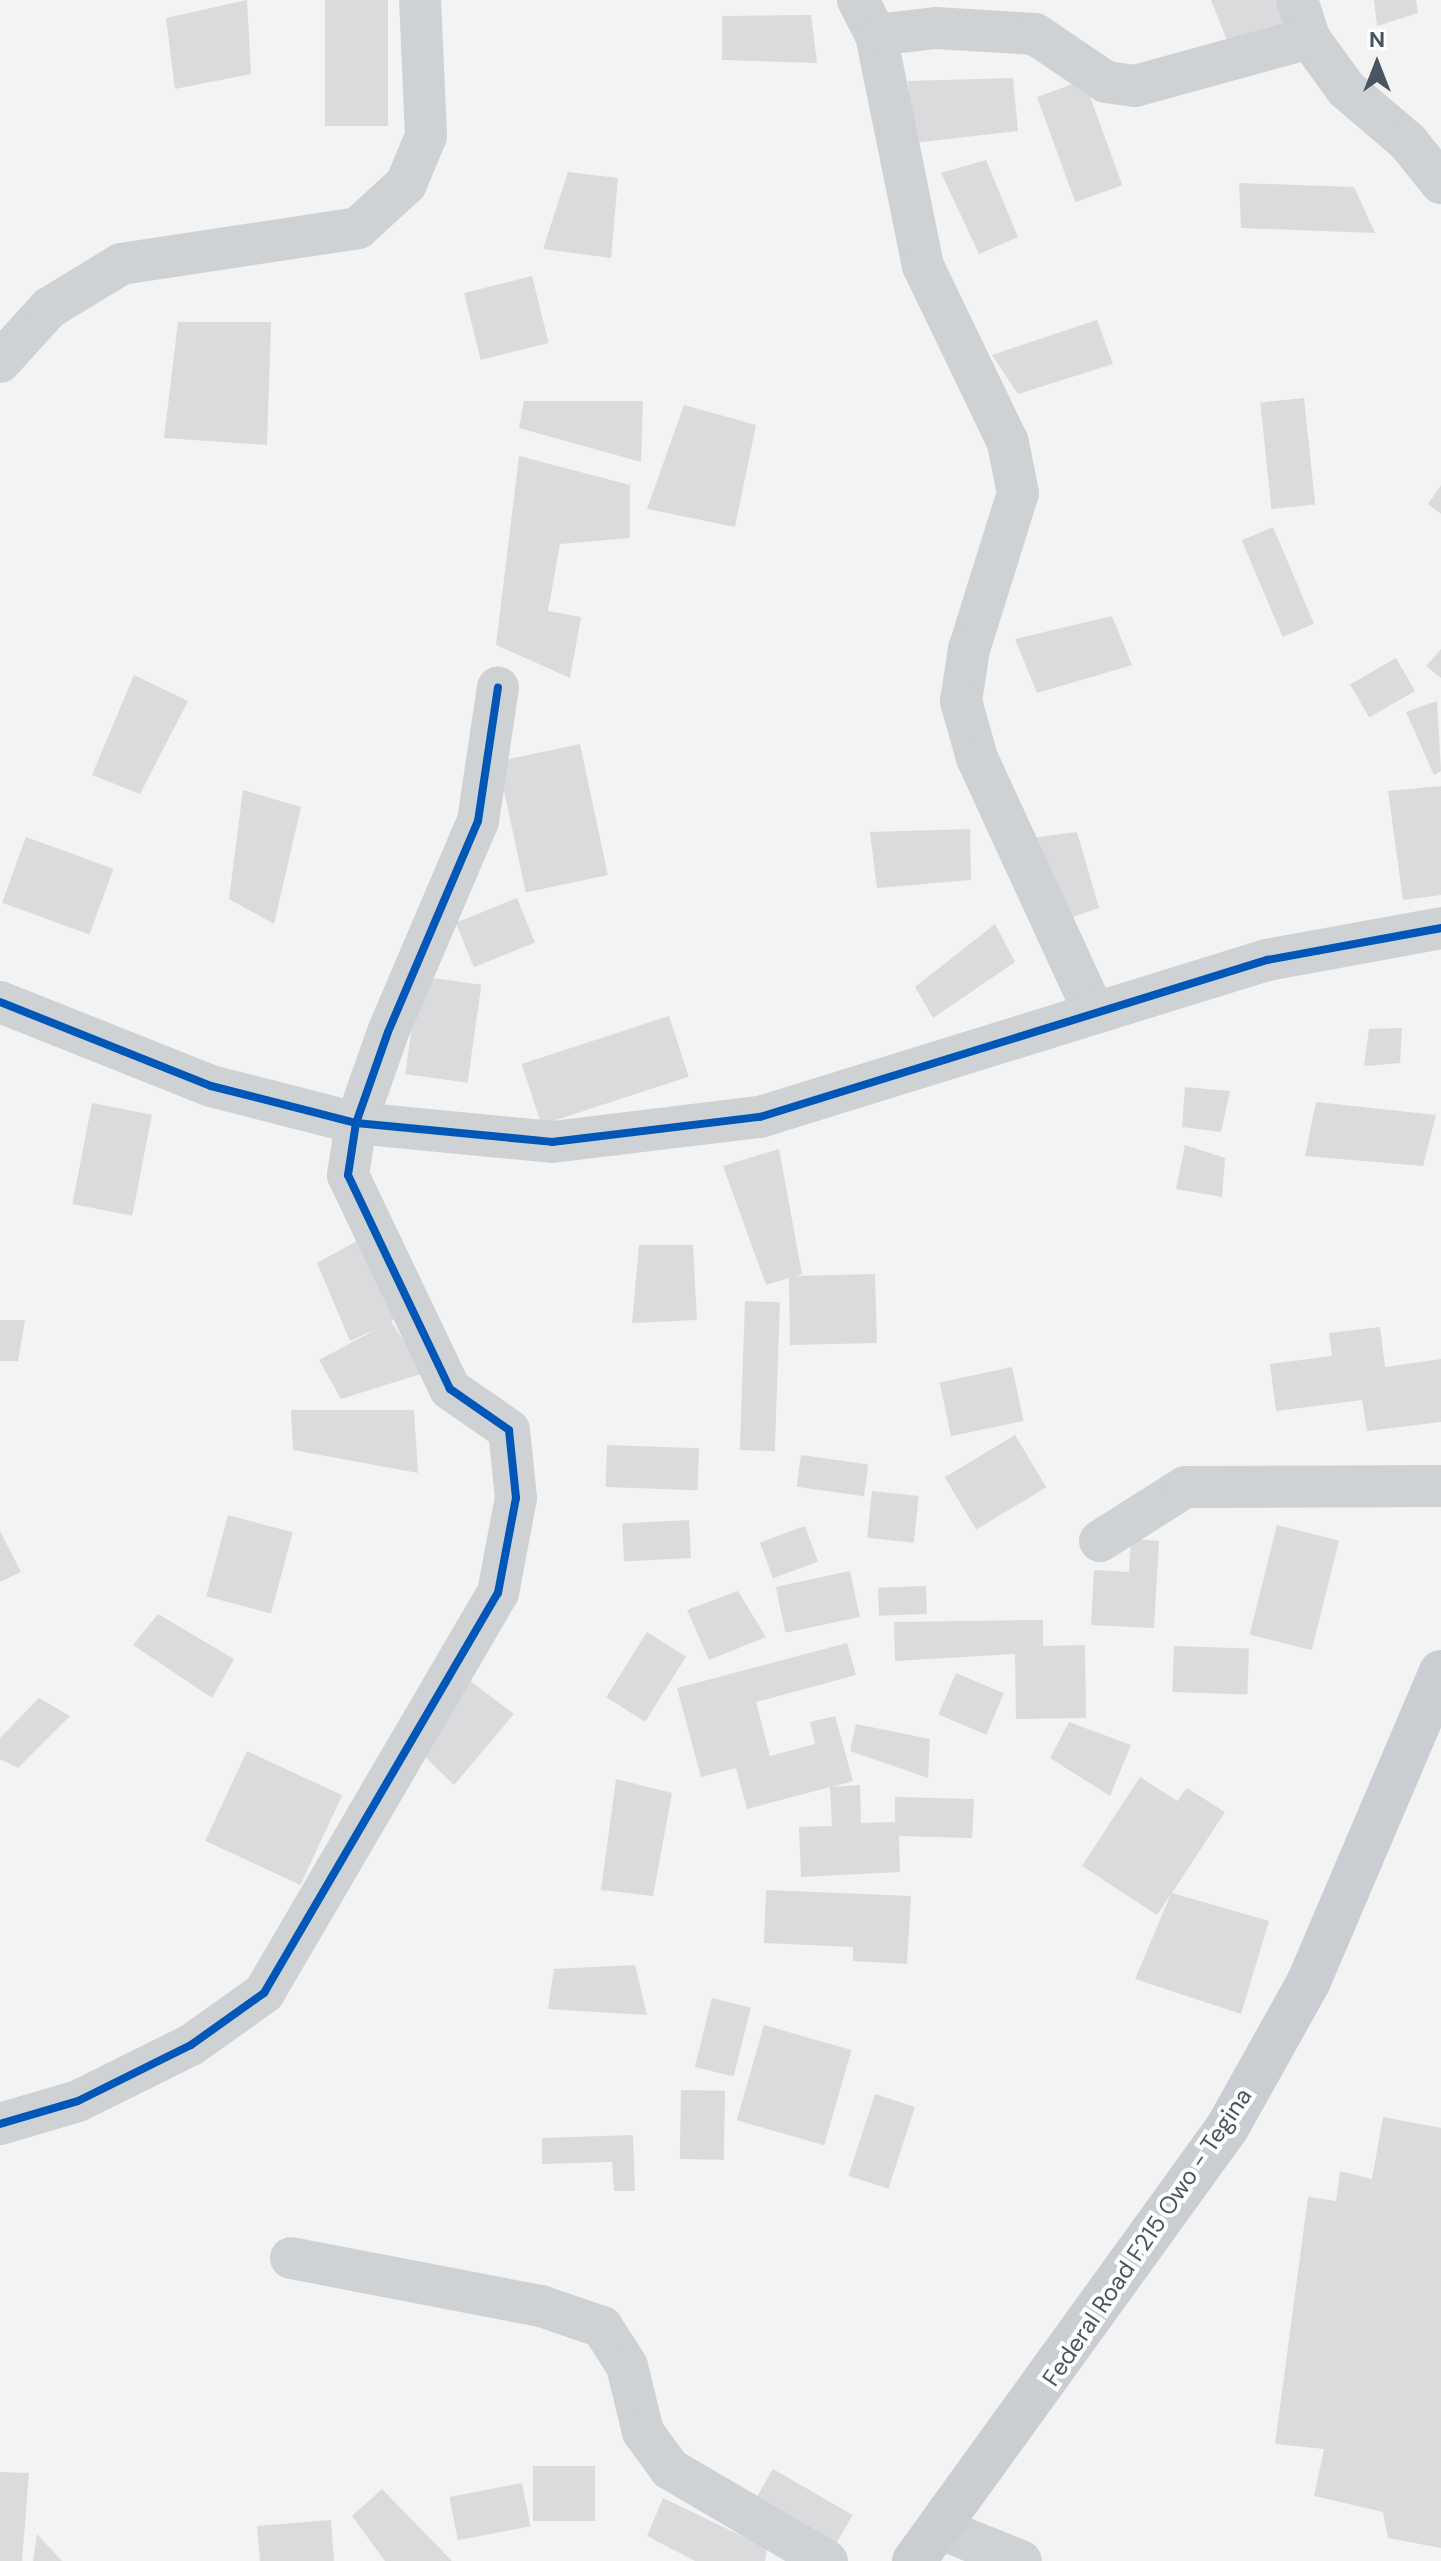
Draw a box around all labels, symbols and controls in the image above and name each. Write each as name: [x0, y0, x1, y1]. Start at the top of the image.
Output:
north arrow: [1337, 24, 1417, 104]
text: N: [1369, 25, 1385, 54]
street label: Federal Road F215 Owo - Tegina: [1036, 2083, 1258, 2391]

